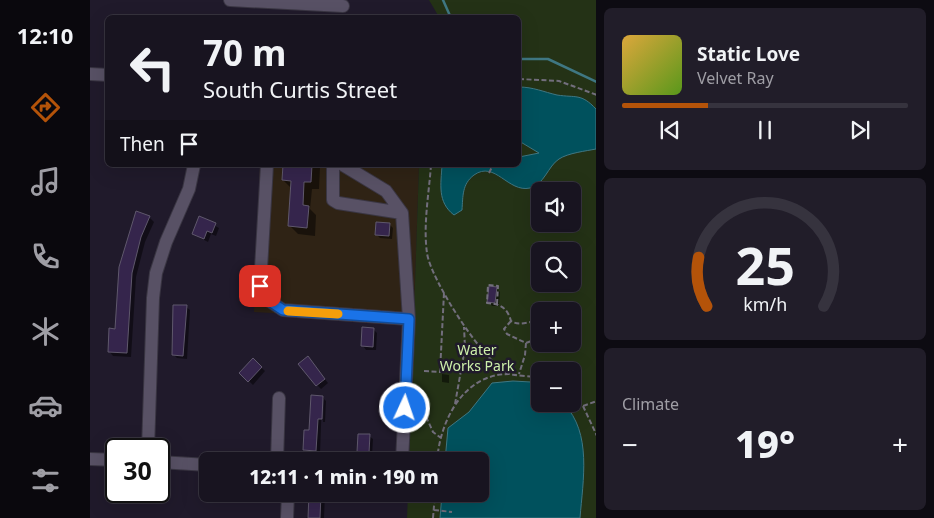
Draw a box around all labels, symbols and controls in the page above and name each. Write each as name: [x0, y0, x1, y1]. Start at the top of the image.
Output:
text: 12:10: [17, 20, 73, 50]
text: 70 m: [203, 29, 286, 76]
icon: left: [120, 35, 185, 100]
text: Static Love: [697, 41, 800, 67]
text: Velvet Ray: [697, 67, 774, 89]
text: South Curtis Street: [203, 74, 397, 104]
icon: directions: [28, 90, 63, 125]
icon: previous: [656, 116, 684, 144]
icon: pause: [751, 116, 779, 144]
icon: next: [846, 116, 874, 144]
icon: arrive: [175, 130, 203, 158]
text: Then: [120, 131, 165, 157]
icon: music: [28, 164, 63, 199]
map controls: [531, 182, 581, 412]
button: sound: [531, 182, 581, 232]
text: 25: [735, 229, 795, 300]
icon: phone: [28, 239, 63, 274]
button: search: [531, 242, 581, 292]
pin: [239, 265, 281, 307]
icon: arrive: [246, 272, 274, 300]
text: km/h: [743, 292, 787, 316]
button: +: [531, 302, 581, 352]
icon: climate: [28, 314, 63, 349]
park label: Water Works Park: [440, 340, 515, 375]
button: −: [531, 362, 581, 412]
position arrow: [378, 381, 430, 433]
icon: car: [28, 388, 63, 423]
text: Climate: [622, 393, 679, 415]
text: 19°: [735, 417, 795, 469]
text: −: [622, 425, 638, 463]
text: +: [892, 425, 908, 463]
speed limit sign: 30: [105, 438, 170, 503]
icon: filters: [28, 463, 63, 498]
text: 12:11 · 1 min · 190 m: [249, 464, 439, 490]

